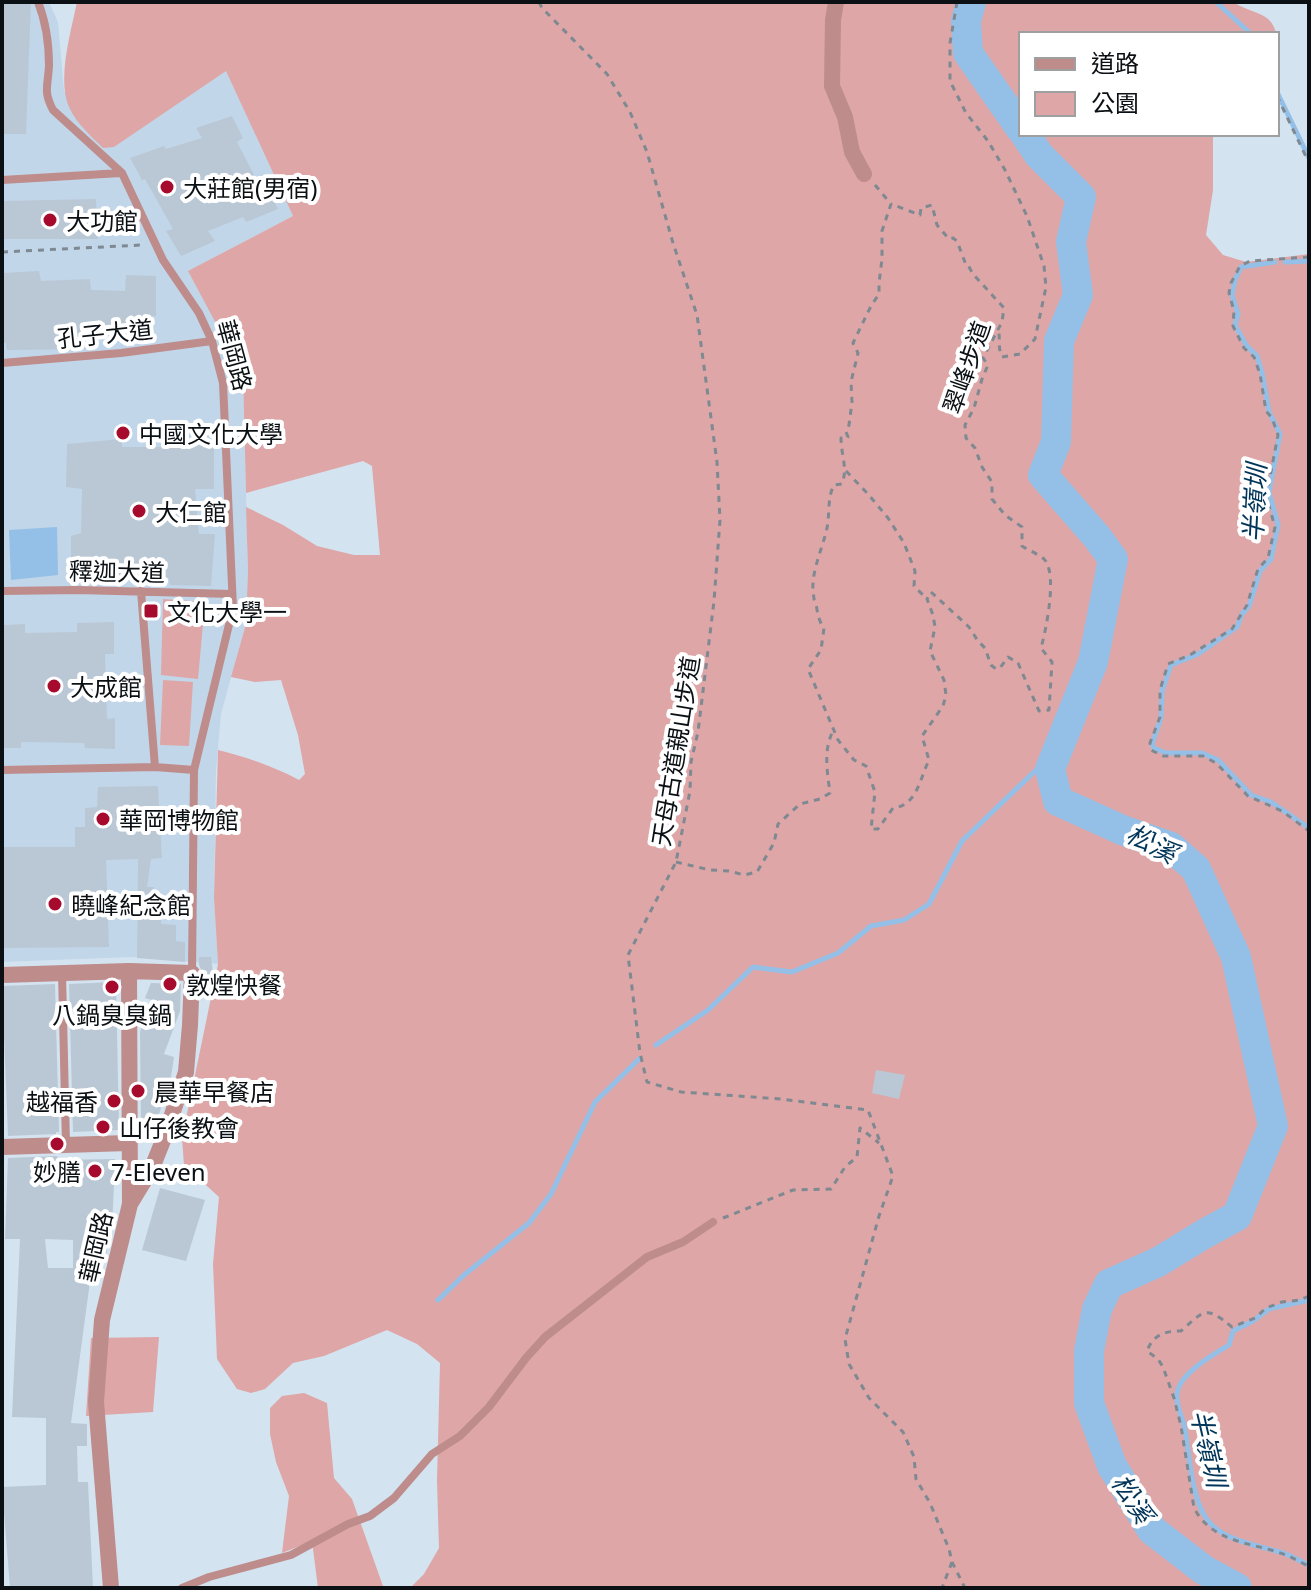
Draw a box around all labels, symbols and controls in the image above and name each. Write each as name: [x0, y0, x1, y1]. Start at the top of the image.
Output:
legend: [1019, 32, 1279, 136]
text: 道路: [1091, 46, 1139, 79]
text: 公園: [1091, 86, 1139, 119]
place label: 大莊館(男宿): [183, 171, 317, 204]
marker: 大莊館(男宿): [158, 178, 176, 196]
place label: 大功館: [66, 204, 138, 237]
marker: 大功館: [41, 211, 59, 229]
street label: 孔子大道: [56, 312, 154, 354]
street label: 華岡路: [210, 316, 260, 394]
street label: 翠峰步道: [935, 316, 997, 418]
place label: 中國文化大學: [139, 417, 283, 450]
marker: 中國文化大學: [114, 424, 132, 442]
water label: 半嶺圳: [1234, 459, 1274, 543]
place label: 大仁館: [155, 495, 227, 528]
marker: 大仁館: [130, 502, 148, 520]
street label: 釋迦大道: [69, 554, 165, 588]
place label: 文化大學一: [167, 595, 287, 628]
marker: 文化大學一: [142, 602, 160, 620]
street label: 天母古道親山步道: [644, 654, 706, 848]
place label: 大成館: [70, 670, 142, 703]
marker: 大成館: [45, 677, 63, 695]
place label: 華岡博物館: [119, 803, 239, 836]
marker: 華岡博物館: [94, 810, 112, 828]
water label: 松溪: [1121, 815, 1187, 873]
place label: 曉峰紀念館: [71, 888, 191, 921]
marker: 曉峰紀念館: [46, 895, 64, 913]
place label: 敦煌快餐: [186, 968, 282, 1001]
marker: 敦煌快餐: [161, 975, 179, 993]
marker: 八鍋臭臭鍋: [103, 978, 121, 996]
place label: 八鍋臭臭鍋: [52, 998, 172, 1031]
place label: 晨華早餐店: [154, 1075, 274, 1108]
marker: 晨華早餐店: [129, 1082, 147, 1100]
place label: 越福香: [26, 1085, 98, 1118]
marker: 越福香: [105, 1092, 123, 1110]
place label: 山仔後教會: [119, 1111, 239, 1144]
marker: 山仔後教會: [94, 1118, 112, 1136]
marker: 妙膳: [48, 1135, 66, 1153]
place label: 妙膳: [33, 1155, 81, 1188]
place label: 7-Eleven: [111, 1155, 206, 1188]
marker: 7-Eleven: [86, 1162, 104, 1180]
street label: 華岡路: [71, 1208, 119, 1286]
water label: 半嶺圳: [1183, 1406, 1236, 1494]
water label: 松溪: [1104, 1466, 1164, 1533]

